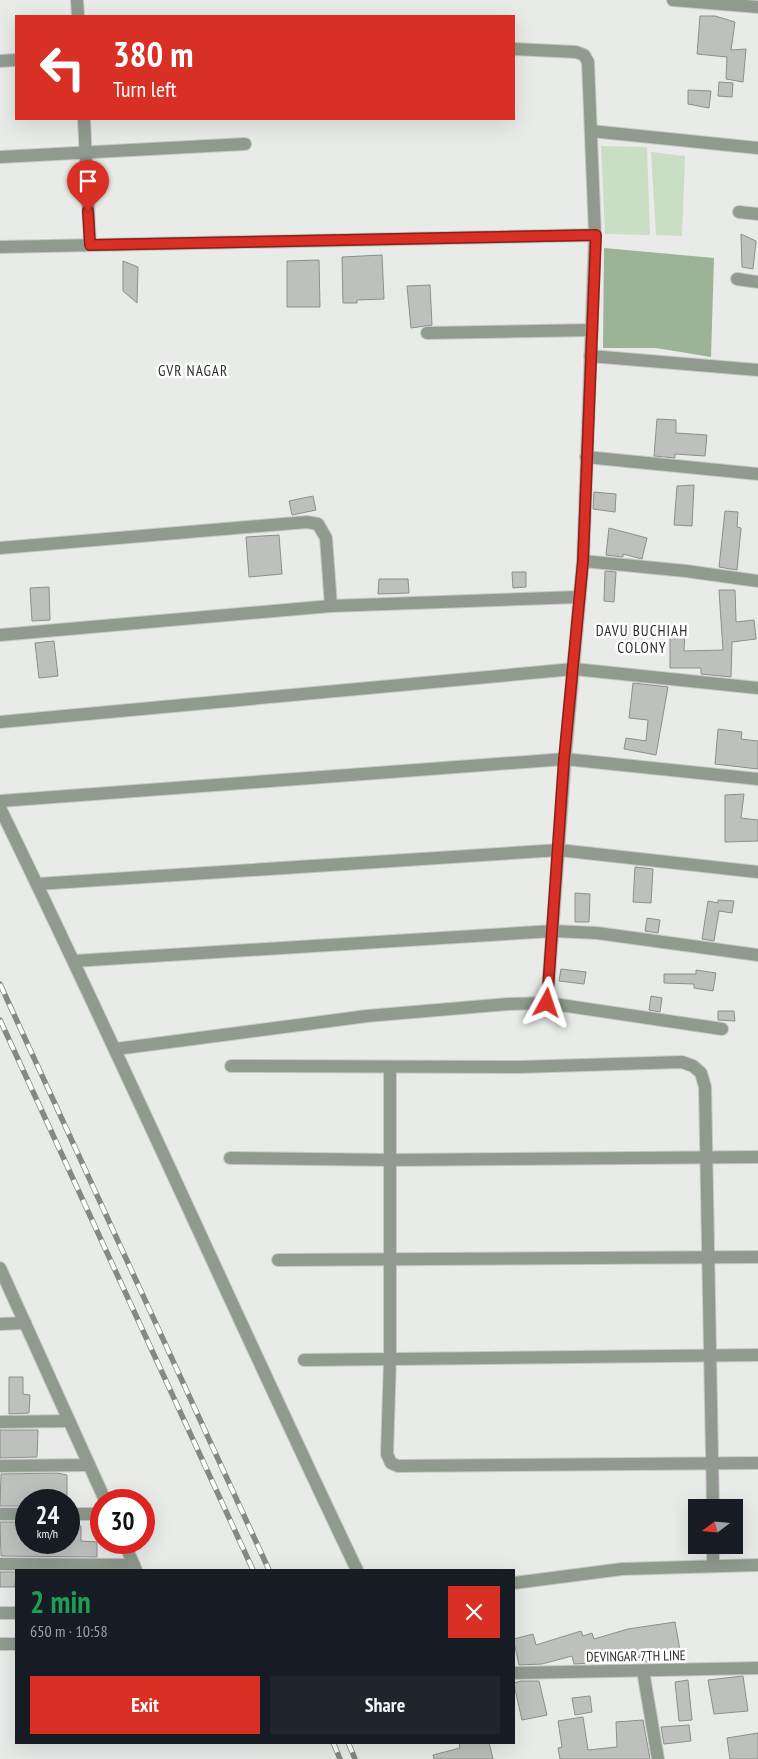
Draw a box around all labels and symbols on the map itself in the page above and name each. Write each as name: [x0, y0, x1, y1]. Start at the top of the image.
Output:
pin: [67, 160, 109, 211]
district label: GVR NAGAR: [158, 361, 228, 380]
district label: DAVU BUCHIAH COLONY: [596, 621, 688, 657]
position arrow: [520, 976, 572, 1028]
speed limit sign: 30: [90, 1489, 155, 1554]
north arrow: [688, 1499, 742, 1554]
street label: DEVINGAR 7TH LINE: [586, 1646, 686, 1666]

